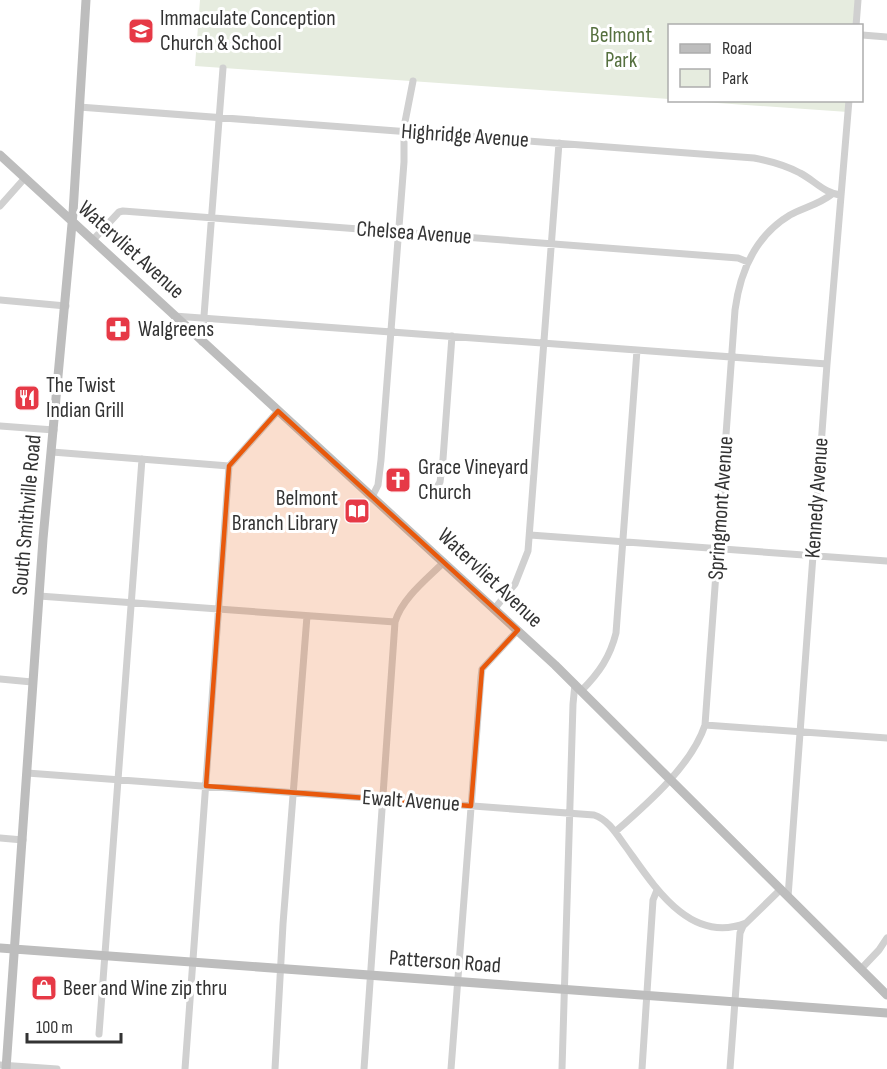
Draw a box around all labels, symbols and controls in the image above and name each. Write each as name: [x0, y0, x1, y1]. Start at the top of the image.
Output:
place label: Immaculate Conception Church & School: [160, 5, 336, 57]
school or university icon: Immaculate Conception Church & School: [126, 16, 156, 46]
park label: Belmont Park: [590, 22, 652, 74]
legend: [668, 24, 863, 102]
text: Road: [722, 38, 752, 59]
text: Park: [722, 68, 748, 89]
street label: Highridge Avenue: [400, 118, 530, 154]
street label: Watervliet Avenue: [72, 195, 190, 305]
street label: Chelsea Avenue: [355, 216, 473, 250]
pharmacy icon: Walgreens: [103, 314, 133, 344]
place label: Walgreens: [138, 316, 214, 343]
place label: The Twist Indian Grill: [46, 372, 124, 424]
restaurant icon: The Twist Indian Grill: [12, 383, 42, 413]
street label: South Smithville Road: [7, 434, 47, 596]
street label: Springmont Avenue: [703, 435, 739, 581]
street label: Kennedy Avenue: [799, 437, 835, 559]
place label: Grace Vineyard Church: [418, 454, 528, 506]
church icon: Grace Vineyard Church: [383, 465, 413, 495]
place label: Belmont Branch Library: [232, 485, 338, 537]
library icon: Belmont Branch Library: [342, 496, 372, 526]
street label: Watervliet Avenue: [432, 522, 548, 634]
street label: Ewalt Avenue: [361, 784, 461, 818]
street label: Patterson Road: [388, 945, 502, 979]
shop icon: Beer and Wine zip thru: [29, 973, 59, 1003]
place label: Beer and Wine zip thru: [63, 975, 227, 1002]
scale bar: [27, 1006, 122, 1044]
text: 100 m: [36, 1017, 73, 1038]

